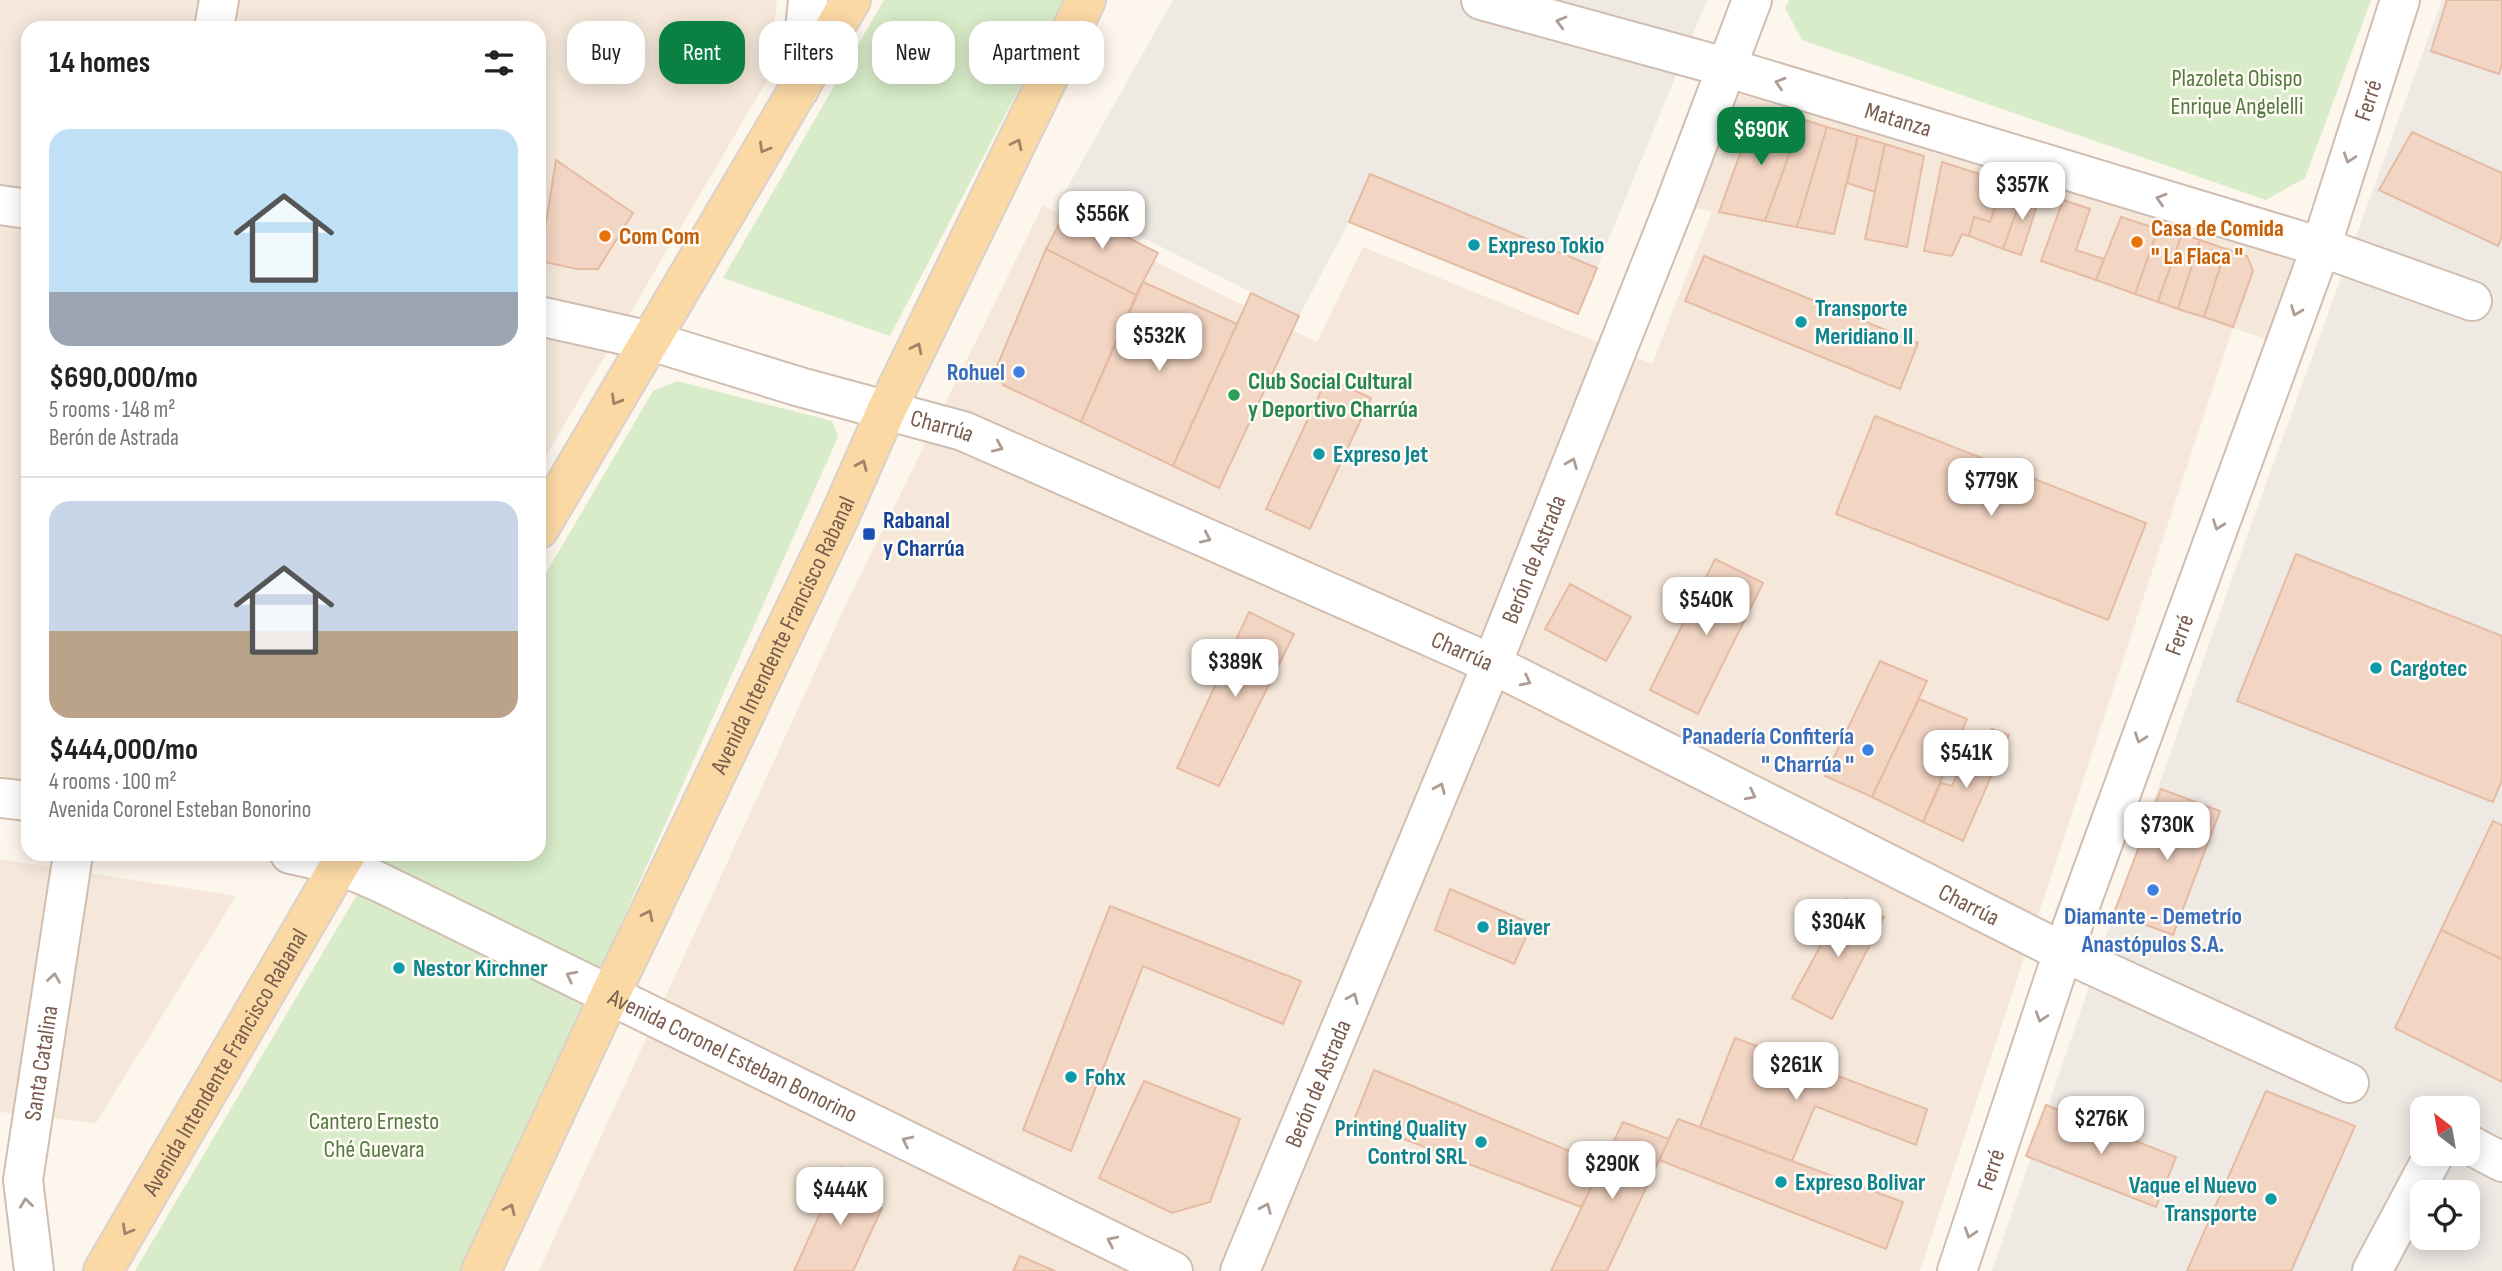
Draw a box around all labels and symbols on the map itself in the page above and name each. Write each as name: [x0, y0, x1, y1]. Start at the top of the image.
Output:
one-way arrow: [1555, 16, 1567, 30]
park label: Plazoleta Obispo Enrique Angelelli: [2170, 64, 2304, 121]
street label: Ferré: [2348, 76, 2389, 125]
one-way arrow: [1774, 77, 1786, 92]
street label: Matanza: [1861, 96, 1935, 144]
pin: $690K: [1712, 108, 1810, 167]
one-way arrow: [1008, 139, 1022, 151]
one-way arrow: [759, 140, 772, 153]
one-way arrow: [2343, 152, 2358, 164]
pin: $357K: [1973, 162, 2071, 222]
pin: $556K: [1053, 191, 1151, 251]
one-way arrow: [2156, 192, 2168, 207]
place label: Casa de Comida '' La Flaca '': [2151, 214, 2284, 271]
place label: Com Com: [619, 222, 700, 251]
marker: Com Com: [597, 228, 613, 244]
place label: Expreso Tokio: [1488, 231, 1605, 260]
marker: Casa de Comida '' La Flaca '': [2129, 234, 2145, 250]
marker: Expreso Tokio: [1466, 237, 1482, 253]
place label: Transporte Meridiano II: [1815, 294, 1913, 351]
one-way arrow: [2291, 304, 2305, 316]
pin: $532K: [1110, 314, 1208, 373]
marker: Transporte Meridiano II: [1793, 314, 1809, 330]
one-way arrow: [908, 343, 922, 355]
place label: Rohuel: [947, 358, 1005, 387]
marker: Rohuel: [1011, 364, 1027, 380]
place label: Club Social Cultural y Deportivo Charrúa: [1248, 367, 1418, 424]
marker: Club Social Cultural y Deportivo Charrúa: [1226, 387, 1242, 403]
one-way arrow: [611, 392, 624, 405]
street label: Charrúa: [907, 404, 978, 449]
one-way arrow: [991, 439, 1003, 453]
place label: Expreso Jet: [1333, 440, 1428, 469]
marker: Expreso Jet: [1311, 446, 1327, 462]
one-way arrow: [1563, 458, 1577, 470]
pin: $779K: [1942, 458, 2040, 518]
one-way arrow: [854, 459, 868, 472]
street label: Berón de Astrada: [1496, 491, 1573, 628]
street label: Avenida Intendente Francisco Rabanal: [704, 492, 862, 779]
place label: Rabanal y Charrúa: [883, 506, 965, 563]
one-way arrow: [2212, 518, 2226, 530]
marker: Rabanal y Charrúa: [861, 526, 877, 542]
one-way arrow: [1199, 530, 1211, 544]
pin: $540K: [1657, 578, 1755, 637]
street label: Ferré: [2159, 610, 2200, 659]
street label: Charrúa: [1427, 625, 1497, 678]
pin: $389K: [1186, 640, 1284, 699]
place label: Cargotec: [2390, 654, 2467, 683]
marker: Cargotec: [2368, 660, 2384, 676]
one-way arrow: [1519, 673, 1531, 687]
place label: Panadería Confitería '' Charrúa '': [1682, 722, 1854, 779]
pin: $541K: [1917, 730, 2015, 790]
one-way arrow: [2135, 732, 2149, 744]
marker: Panadería Confitería '' Charrúa '': [1860, 742, 1876, 758]
one-way arrow: [1432, 782, 1446, 794]
one-way arrow: [1744, 786, 1756, 800]
pin: $730K: [2118, 802, 2216, 862]
street label: Charrúa: [1934, 878, 2004, 933]
marker: Diamante - Demetrío Anastópulos S.A.: [2145, 882, 2161, 898]
pin: $304K: [1789, 900, 1887, 959]
place label: Diamante - Demetrío Anastópulos S.A.: [2064, 902, 2242, 959]
one-way arrow: [640, 909, 654, 922]
place label: Biaver: [1497, 913, 1551, 942]
marker: Biaver: [1475, 919, 1491, 935]
street label: Avenida Intendente Francisco Rabanal: [136, 923, 314, 1202]
place label: Nestor Kirchner: [413, 954, 548, 983]
marker: Nestor Kirchner: [391, 960, 407, 976]
one-way arrow: [566, 970, 578, 984]
one-way arrow: [46, 972, 61, 984]
street label: Avenida Coronel Esteban Bonorino: [603, 982, 862, 1129]
one-way arrow: [1345, 993, 1359, 1005]
street label: Santa Catalina: [18, 1003, 65, 1123]
one-way arrow: [2035, 1010, 2049, 1022]
street label: Berón de Astrada: [1279, 1015, 1358, 1152]
pin: $261K: [1747, 1042, 1845, 1102]
place label: Fohx: [1085, 1063, 1126, 1092]
marker: Fohx: [1063, 1069, 1079, 1085]
pin: $276K: [2052, 1096, 2150, 1156]
north arrow: [2410, 1096, 2480, 1166]
park label: Cantero Ernesto Ché Guevara: [309, 1107, 439, 1164]
place label: Printing Quality Control SRL: [1335, 1114, 1468, 1171]
marker: Printing Quality Control SRL: [1473, 1134, 1489, 1150]
one-way arrow: [902, 1135, 914, 1149]
pin: $290K: [1563, 1142, 1661, 1201]
street label: Ferré: [1971, 1145, 2012, 1194]
pin: $444K: [791, 1168, 889, 1227]
place label: Expreso Bolivar: [1795, 1168, 1926, 1197]
place label: Vaque el Nuevo Transporte: [2129, 1171, 2257, 1228]
marker: Expreso Bolivar: [1773, 1174, 1789, 1190]
marker: Vaque el Nuevo Transporte: [2263, 1191, 2279, 1207]
one-way arrow: [18, 1197, 33, 1209]
one-way arrow: [1258, 1203, 1272, 1215]
one-way arrow: [502, 1204, 516, 1216]
one-way arrow: [122, 1223, 135, 1236]
one-way arrow: [1964, 1226, 1978, 1238]
one-way arrow: [1107, 1235, 1119, 1249]

